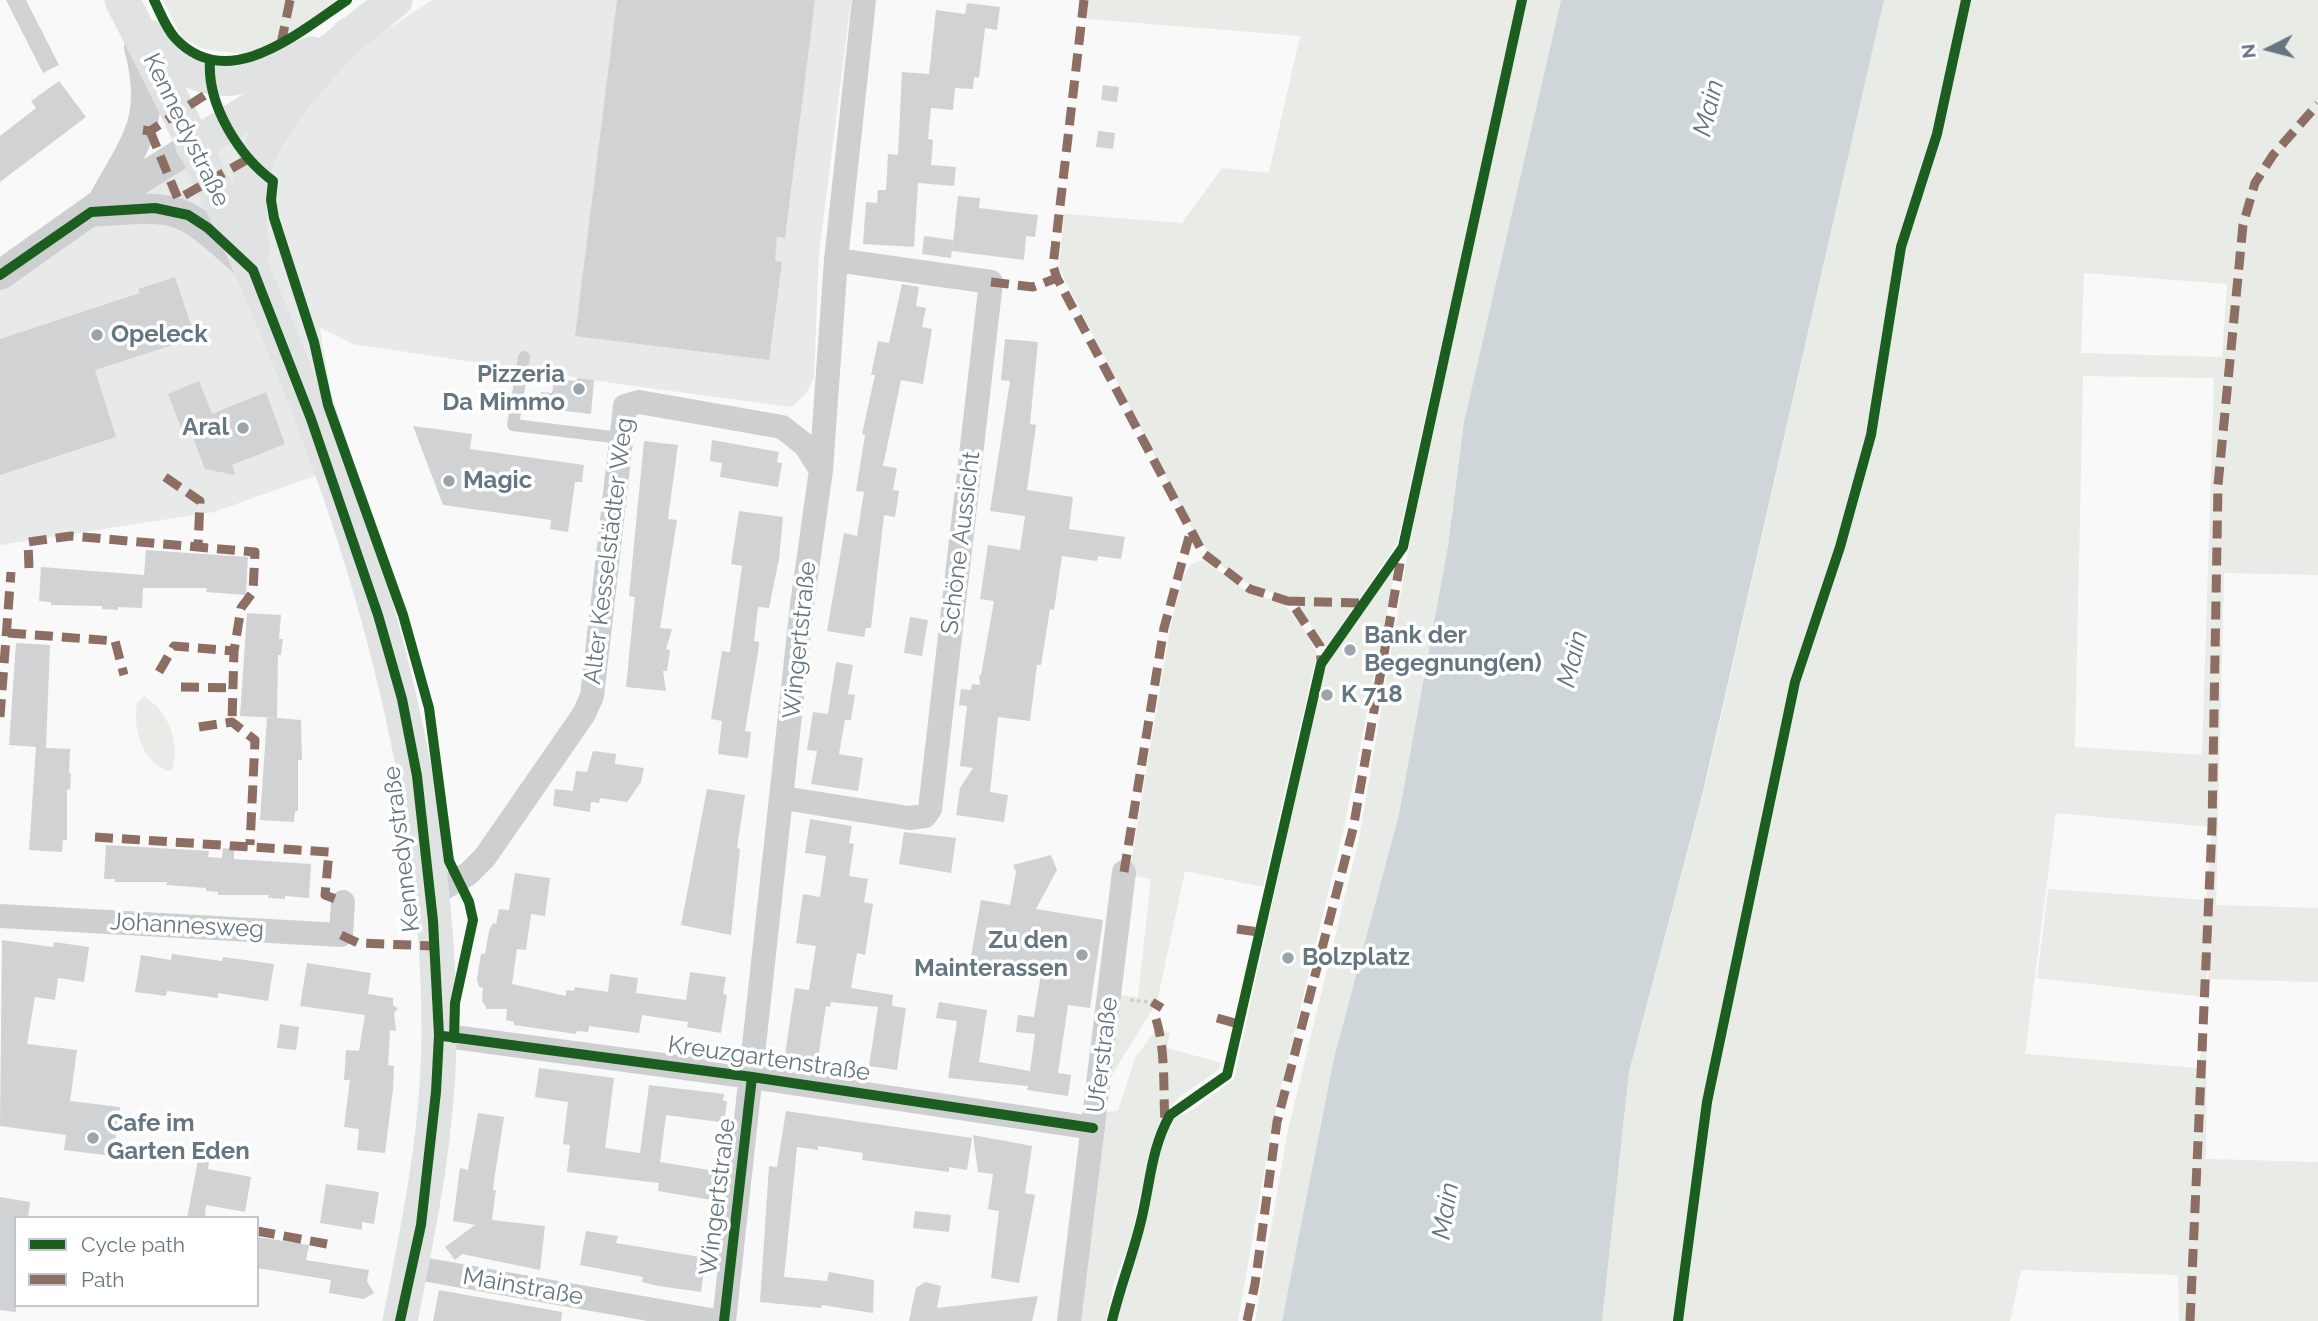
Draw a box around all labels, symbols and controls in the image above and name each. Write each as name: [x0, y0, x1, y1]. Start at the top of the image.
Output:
north arrow: [2234, 14, 2304, 84]
text: N: [2236, 43, 2260, 60]
street label: Kennedystraße: [136, 49, 236, 211]
water label: Main: [1687, 76, 1731, 140]
place label: Opeleck: [111, 321, 208, 349]
marker: Opeleck: [89, 327, 105, 343]
place label: Pizzeria Da Mimmo: [442, 361, 565, 417]
marker: Pizzeria Da Mimmo: [571, 381, 587, 397]
place label: Aral: [182, 414, 229, 442]
street label: Alter Kesselstädter Weg: [578, 416, 640, 686]
marker: Aral: [235, 420, 251, 436]
street label: Schöne Aussicht: [935, 450, 987, 636]
place label: Magic: [463, 467, 532, 495]
marker: Magic: [441, 473, 457, 489]
street label: Wingertstraße: [777, 560, 823, 720]
place label: Bank der Begegnung(en): [1364, 622, 1542, 678]
water label: Main: [1551, 627, 1595, 691]
marker: Bank der Begegnung(en): [1342, 642, 1358, 658]
place label: K 718: [1341, 681, 1403, 709]
marker: K 718: [1319, 687, 1335, 703]
street label: Kennedystraße: [378, 764, 426, 934]
street label: Johannesweg: [109, 908, 265, 944]
place label: Zu den Mainterassen: [914, 927, 1068, 983]
place label: Bolzplatz: [1302, 944, 1410, 972]
marker: Zu den Mainterassen: [1074, 947, 1090, 963]
marker: Bolzplatz: [1280, 950, 1296, 966]
street label: Uferstraße: [1082, 995, 1124, 1115]
street label: Kreuzgartenstraße: [666, 1031, 872, 1087]
place label: Cafe im Garten Eden: [107, 1110, 250, 1166]
street label: Wingertstraße: [694, 1117, 742, 1277]
marker: Cafe im Garten Eden: [85, 1130, 101, 1146]
water label: Main: [1426, 1180, 1466, 1242]
legend: [14, 1216, 259, 1307]
text: Cycle path: [81, 1232, 185, 1257]
street label: Mainstraße: [461, 1262, 585, 1312]
text: Path: [81, 1267, 125, 1292]

